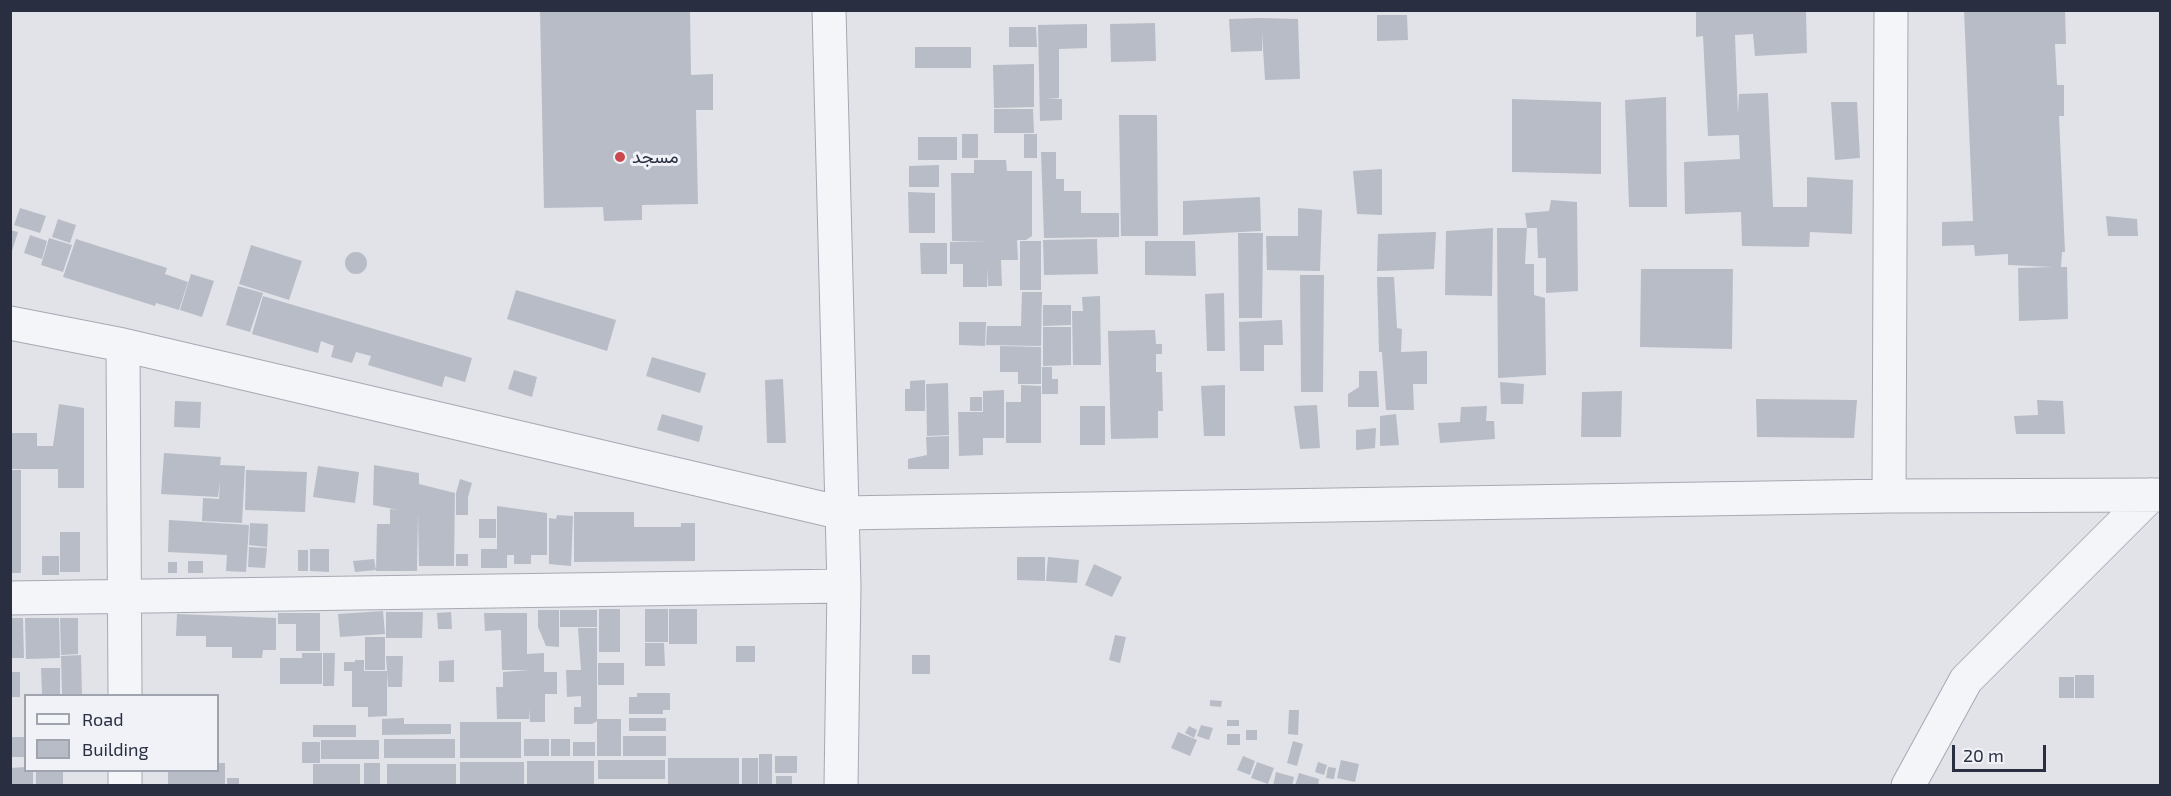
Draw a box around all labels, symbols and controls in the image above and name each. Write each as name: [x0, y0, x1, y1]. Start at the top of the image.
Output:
place label: مسجد: [632, 146, 679, 168]
marker: مسجد: [613, 150, 627, 164]
legend: [24, 694, 219, 772]
text: Road: [82, 708, 123, 730]
scale bar: [1955, 733, 2050, 771]
text: Building: [82, 738, 149, 760]
text: 20 m: [1963, 744, 2004, 766]

